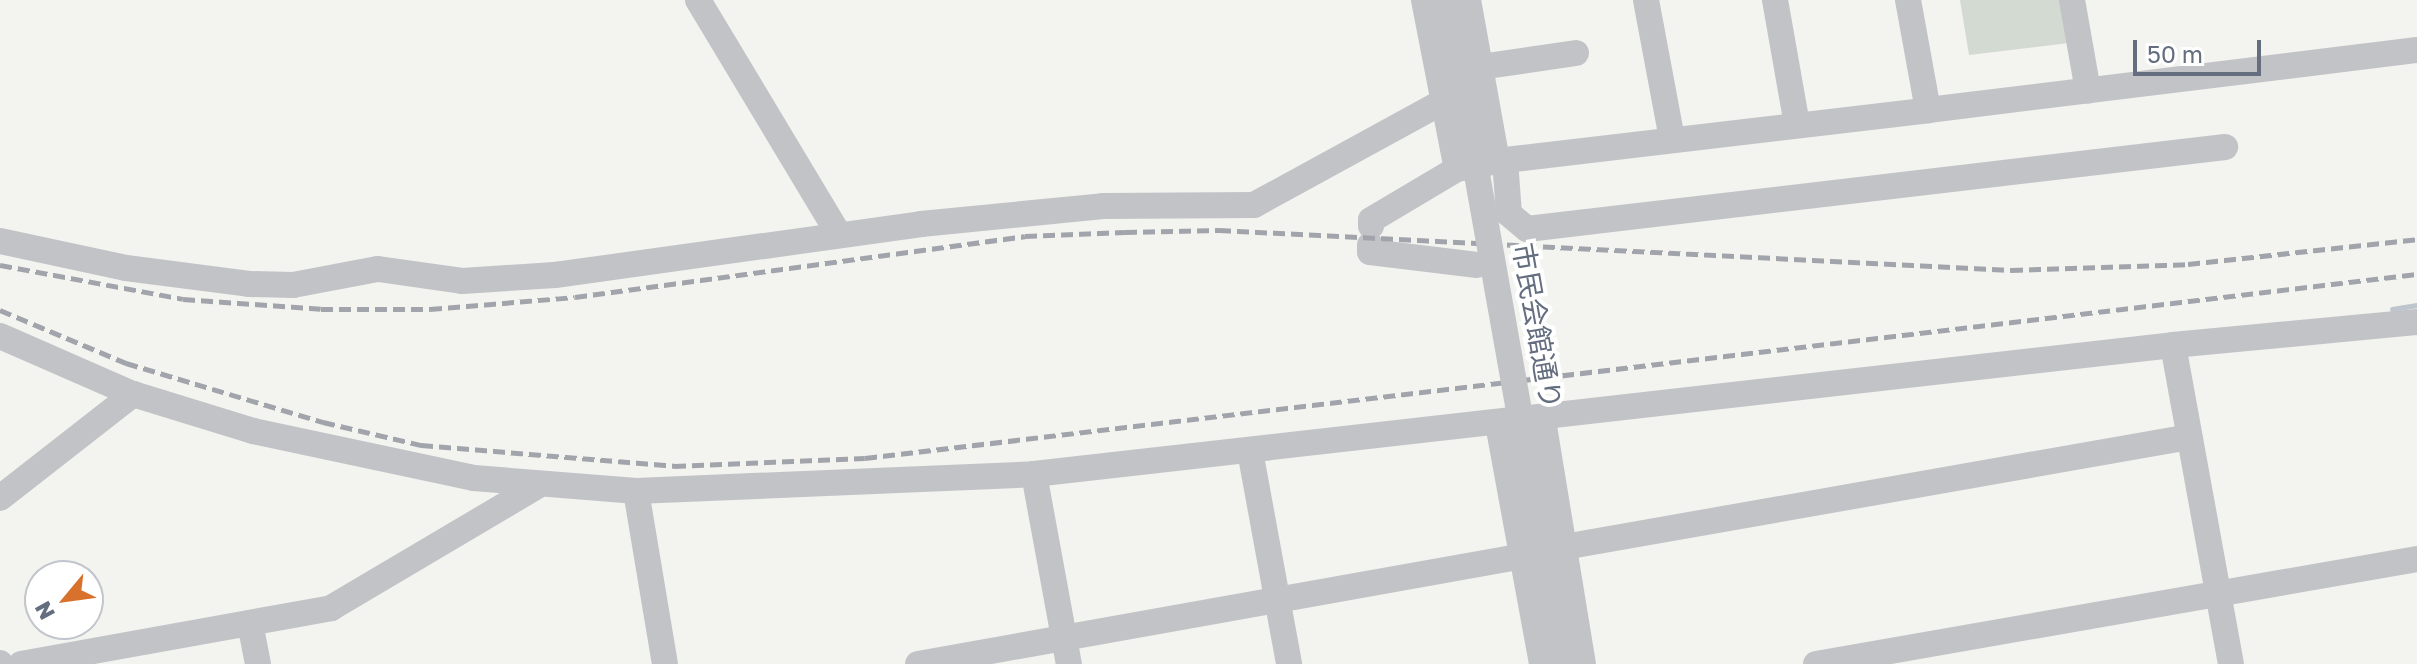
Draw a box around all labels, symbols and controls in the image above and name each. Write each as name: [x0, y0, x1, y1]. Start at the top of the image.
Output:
scale bar: [2137, 24, 2265, 74]
text: 50 m: [2147, 39, 2203, 68]
street label: 市民会館通り: [1506, 240, 1568, 412]
north arrow: [24, 560, 104, 640]
text: N: [28, 597, 60, 625]

